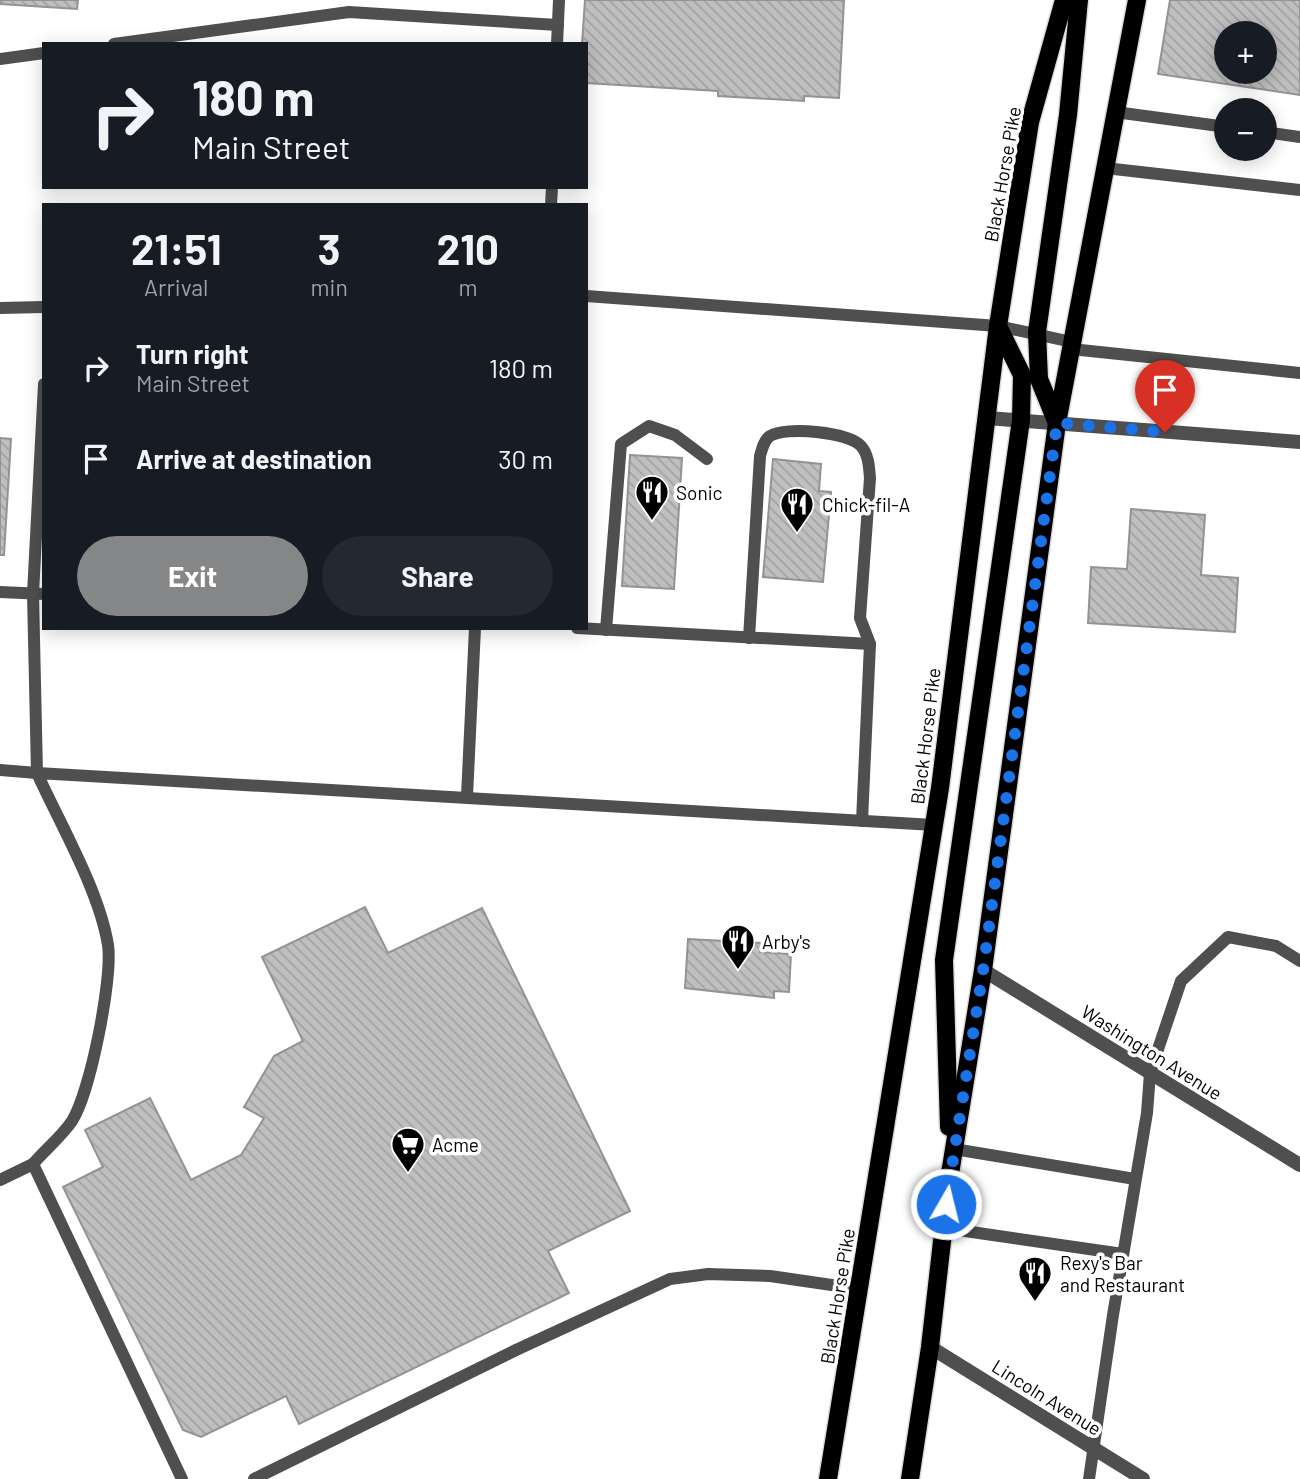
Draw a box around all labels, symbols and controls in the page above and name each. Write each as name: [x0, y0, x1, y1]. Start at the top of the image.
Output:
map controls: [1214, 21, 1277, 161]
button: +: [1214, 21, 1277, 84]
text: 180 m: [192, 67, 315, 126]
icon: right: [77, 70, 168, 161]
button: −: [1214, 98, 1277, 161]
street label: Black Horse Pike: [979, 104, 1025, 244]
text: Main Street: [192, 127, 350, 165]
text: 21:51: [131, 223, 222, 273]
text: 3: [318, 223, 341, 273]
text: 210: [437, 223, 499, 273]
text: Arrival: [144, 273, 208, 301]
text: min: [311, 273, 348, 301]
text: m: [458, 273, 477, 301]
text: Turn right: [136, 338, 249, 369]
icon: right: [77, 349, 115, 387]
text: 180 m: [489, 352, 553, 383]
pin: [1135, 360, 1195, 432]
text: Main Street: [136, 369, 250, 397]
icon: arrive: [1146, 371, 1184, 409]
icon: arrive: [77, 440, 115, 478]
text: Arrive at destination: [136, 443, 372, 474]
text: 30 m: [498, 443, 553, 474]
restaurant icon: Sonic: [633, 473, 671, 522]
place label: Sonic: [676, 481, 722, 504]
restaurant icon: Chick-fil-A: [778, 485, 816, 534]
place label: Chick-fil-A: [822, 493, 910, 516]
button: Exit: [77, 536, 308, 616]
button: Share: [322, 536, 553, 616]
street label: Black Horse Pike: [905, 666, 945, 806]
restaurant icon: Arby's: [719, 922, 757, 971]
place label: Arby's: [762, 930, 811, 953]
street label: Washington Avenue: [1077, 999, 1227, 1105]
supermarket icon: Acme: [389, 1125, 427, 1174]
place label: Acme: [432, 1133, 479, 1156]
position arrow: [909, 1167, 983, 1241]
street label: Black Horse Pike: [815, 1226, 859, 1366]
place label: Rexy's Bar and Restaurant: [1060, 1251, 1185, 1296]
restaurant icon: Rexy's Bar and Restaurant: [1016, 1254, 1054, 1303]
street label: Lincoln Avenue: [988, 1354, 1106, 1440]

